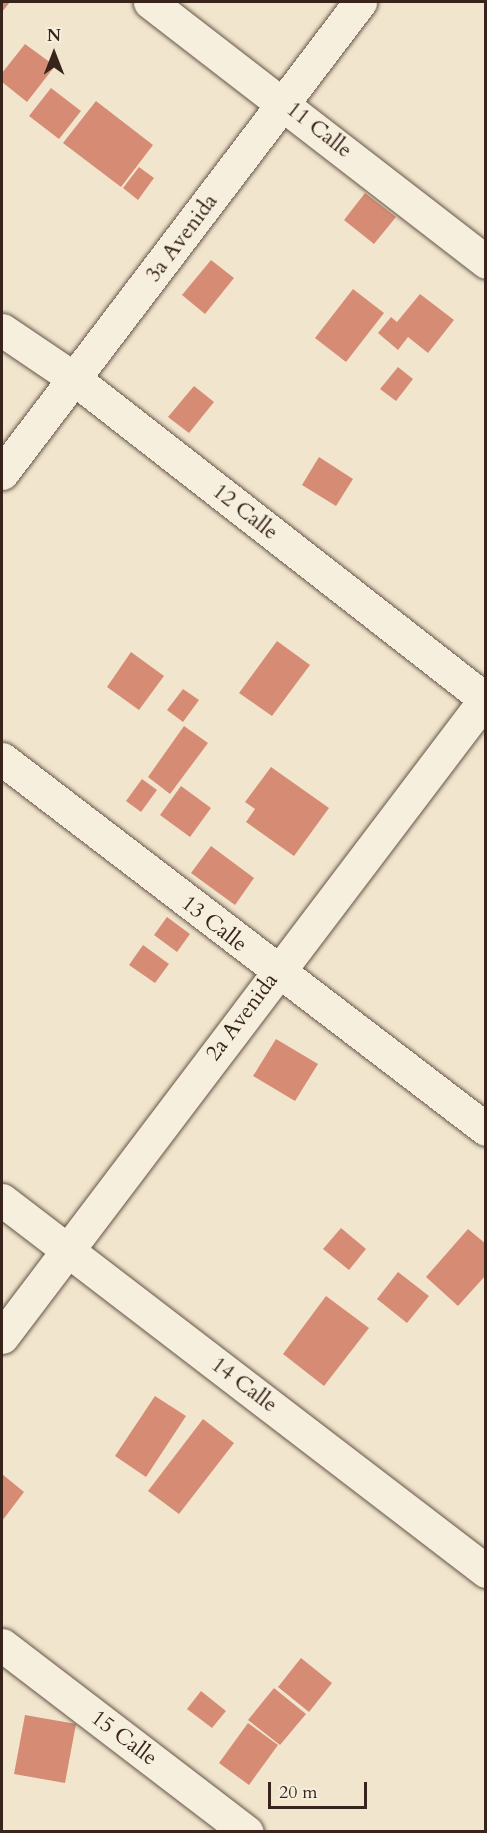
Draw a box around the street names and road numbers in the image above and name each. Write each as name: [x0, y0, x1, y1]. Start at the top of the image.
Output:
street label: 11 Calle: [281, 96, 357, 164]
street label: 3a Avenida: [140, 189, 224, 287]
street label: 12 Calle: [207, 478, 283, 546]
street label: 13 Calle: [176, 890, 252, 958]
street label: 2a Avenida: [200, 968, 284, 1066]
street label: 14 Calle: [206, 1352, 282, 1418]
street label: 15 Calle: [86, 1705, 162, 1771]

